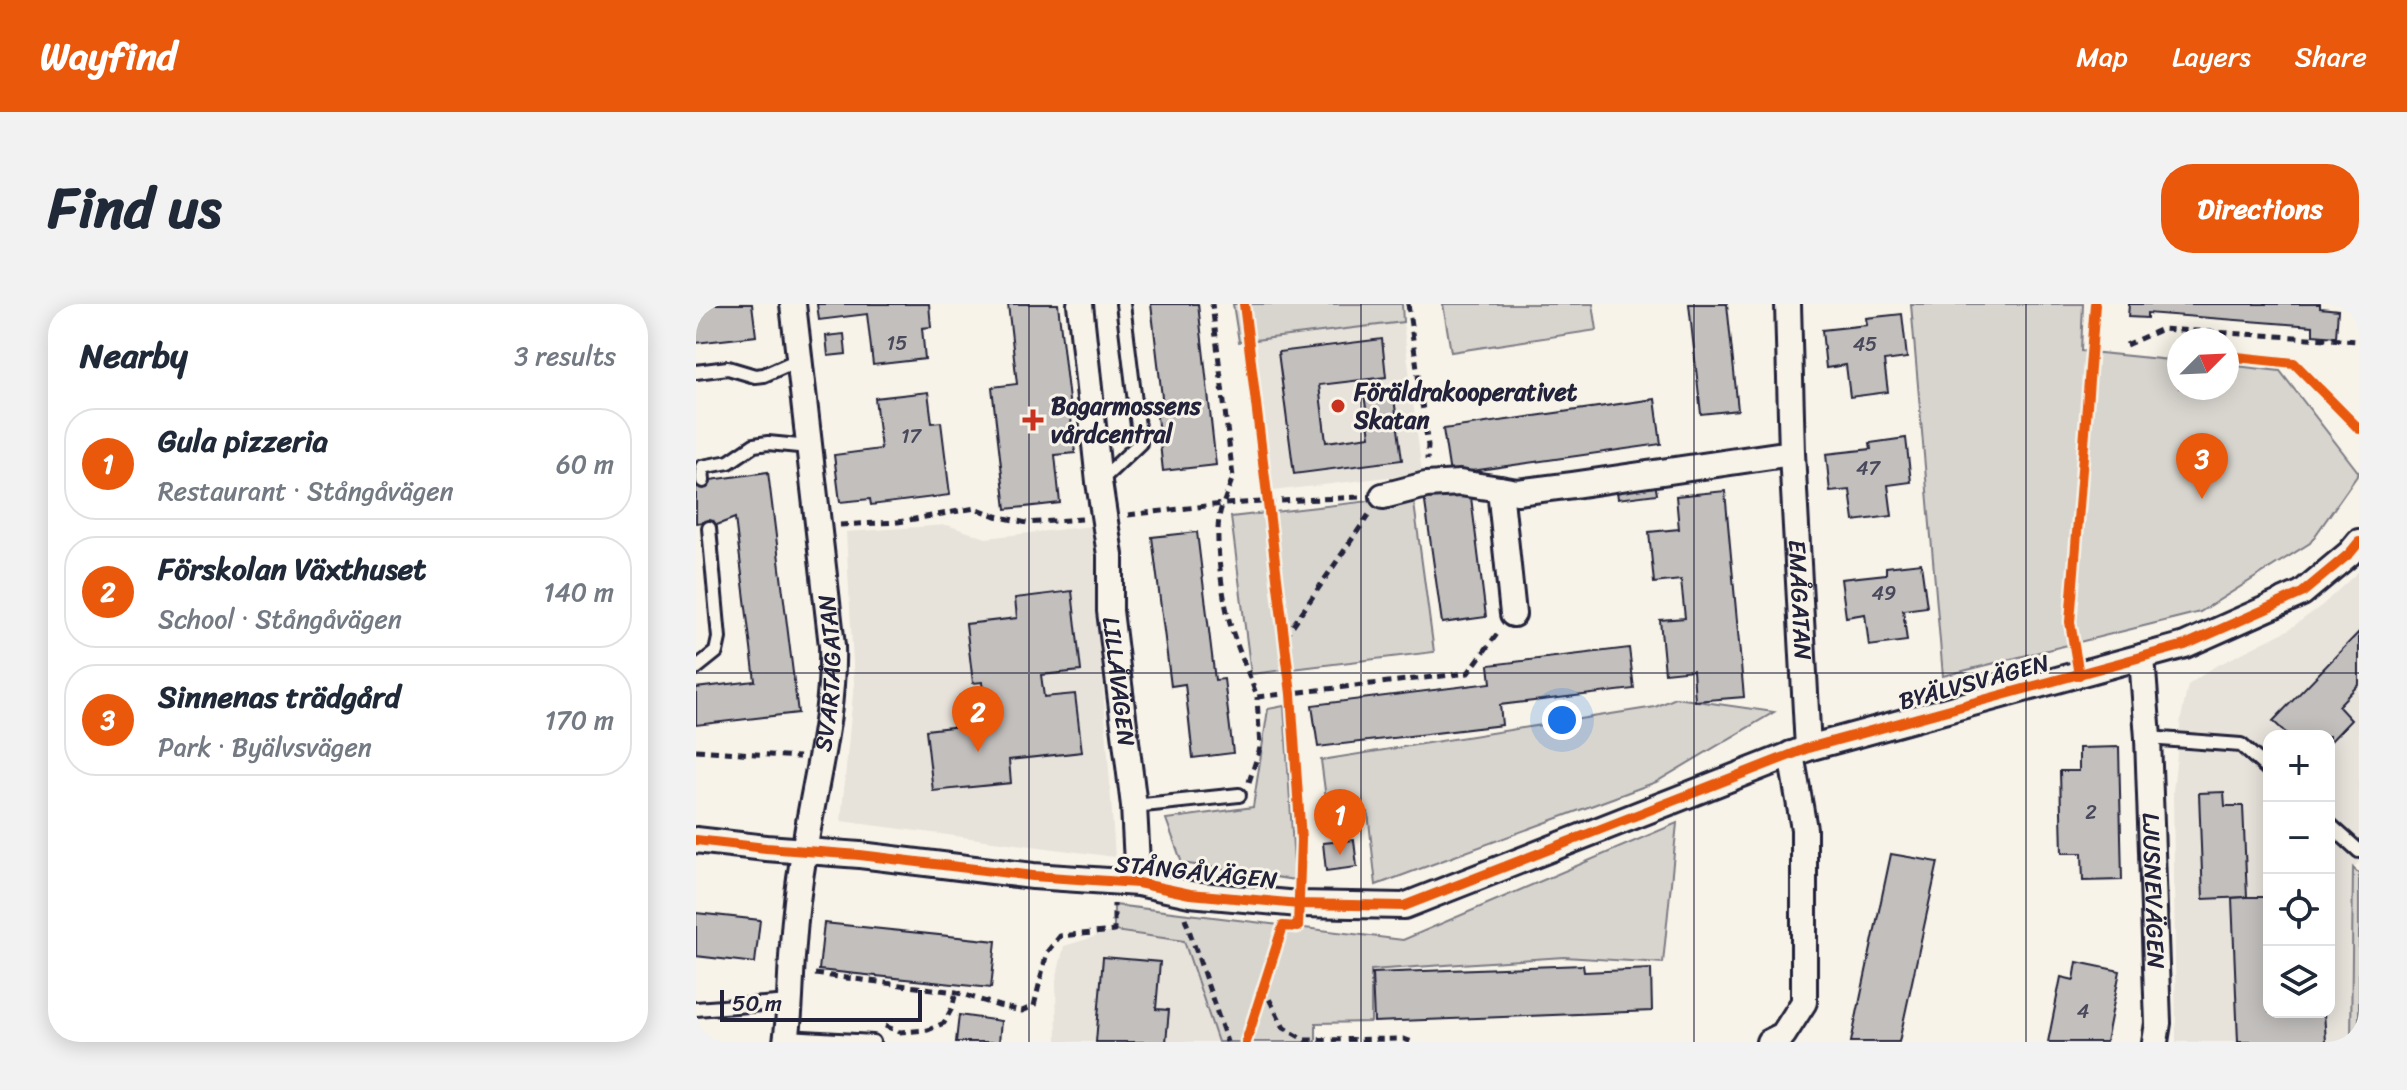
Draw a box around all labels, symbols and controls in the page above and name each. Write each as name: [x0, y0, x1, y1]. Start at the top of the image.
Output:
text: Wayfind: [40, 23, 177, 90]
text: Map: [2076, 32, 2128, 81]
text: Layers: [2172, 32, 2251, 81]
text: Share: [2295, 32, 2367, 81]
text: Find us: [48, 159, 221, 258]
button: Directions: [2161, 164, 2359, 253]
text: Nearby: [80, 326, 188, 386]
house number: 15: [887, 326, 907, 361]
house number: 45: [1853, 327, 1877, 362]
north arrow: [2167, 328, 2239, 400]
text: 3 results: [514, 333, 616, 379]
place label: Föräldrakooperativet Skatan: [1353, 371, 1578, 441]
place label: Bagarmossens vårdcentral: [1051, 385, 1202, 455]
marker: Föräldrakooperativet Skatan: [1329, 397, 1347, 415]
marker: Bagarmossens vårdcentral: [1022, 409, 1044, 431]
text: Gula pizzeria: [158, 414, 328, 468]
house number: 17: [901, 419, 923, 454]
pin: 3: [2176, 433, 2228, 499]
text: 1: [102, 441, 114, 487]
text: 60 m: [556, 441, 614, 487]
house number: 47: [1856, 451, 1882, 486]
text: Restaurant · Stångåvägen: [158, 468, 454, 514]
street label: EMÅGATAN: [1776, 538, 1824, 661]
text: Förskolan Växthuset: [158, 542, 426, 596]
text: 2: [100, 569, 116, 615]
text: 140 m: [543, 569, 614, 615]
house number: 49: [1872, 576, 1896, 611]
street label: SVARTÅGATAN: [802, 592, 853, 755]
text: School · Stångåvägen: [158, 596, 402, 642]
street label: LILLÅVÄGEN: [1090, 614, 1147, 749]
street label: BYÄLVSVÄGEN: [1894, 642, 2054, 722]
text: Sinnenas trädgård: [158, 670, 400, 724]
pin: 2: [952, 686, 1004, 752]
text: 3: [101, 697, 115, 743]
text: 170 m: [545, 697, 614, 743]
your location: [1542, 700, 1582, 740]
text: Park · Byälvsvägen: [158, 724, 372, 770]
map controls: [2263, 730, 2335, 1018]
button: +: [2263, 730, 2335, 802]
pin: 1: [1314, 789, 1366, 855]
house number: 2: [2085, 795, 2097, 830]
button: −: [2263, 802, 2335, 874]
street label: LJUSNEVÄGEN: [2130, 812, 2177, 970]
street label: STÅNGÅVÄGEN: [1113, 843, 1280, 901]
button: locate: [2263, 874, 2335, 946]
button: layers: [2263, 946, 2335, 1018]
text: 50 m: [732, 984, 782, 1023]
scale bar: [720, 986, 922, 1022]
house number: 4: [2077, 994, 2089, 1029]

